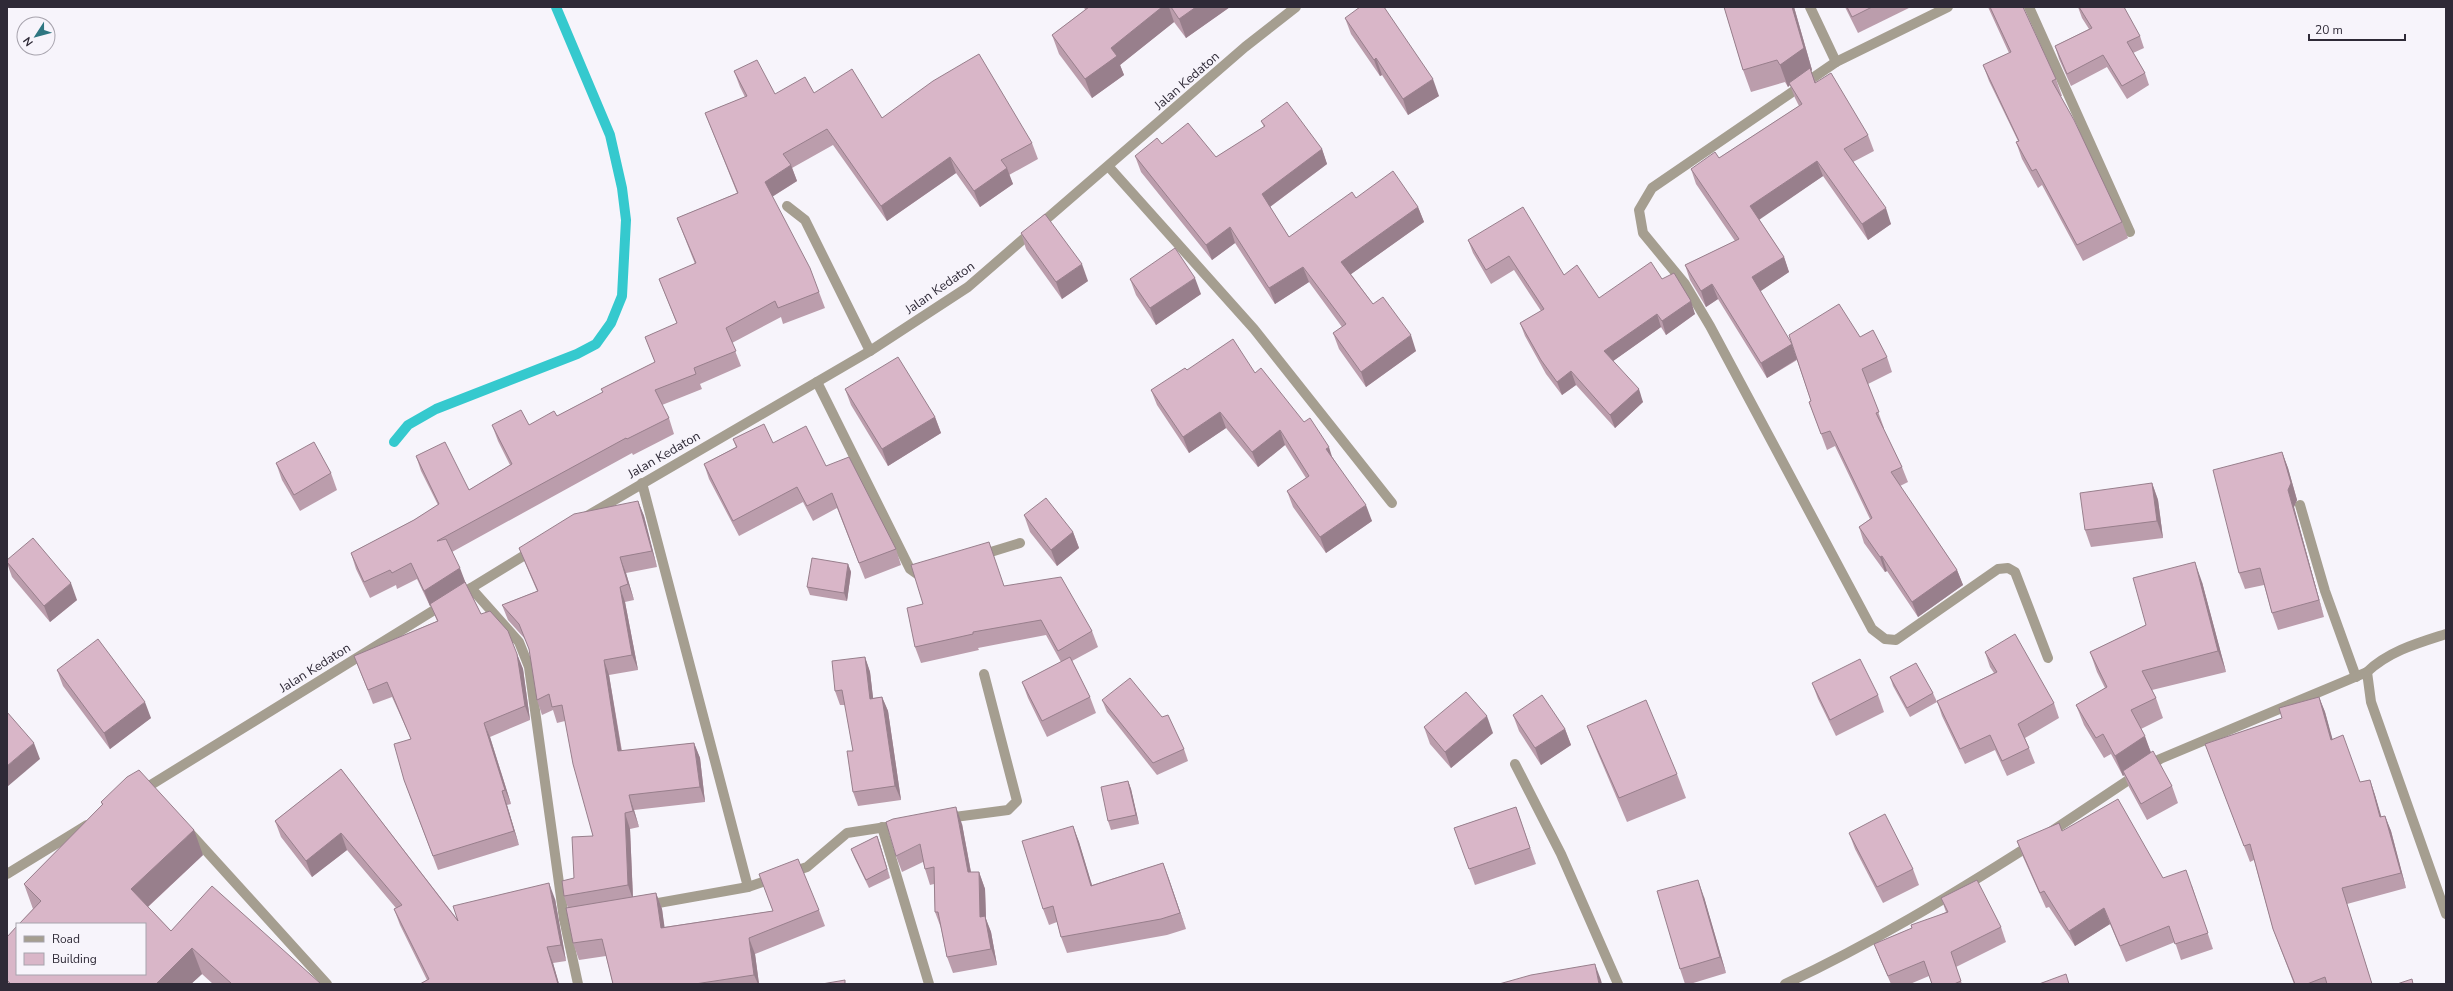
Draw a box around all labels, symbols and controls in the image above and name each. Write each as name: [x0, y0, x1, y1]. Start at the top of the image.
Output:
north arrow: [16, 16, 56, 56]
scale bar: [2309, 16, 2405, 42]
text: 20 m: [2315, 22, 2343, 38]
text: N: [20, 34, 37, 49]
street label: Jalan Kedaton: [1150, 48, 1223, 115]
street label: Jalan Kedaton: [901, 257, 978, 319]
street label: Jalan Kedaton: [624, 427, 704, 484]
street label: Jalan Kedaton: [275, 639, 354, 698]
legend: [16, 923, 146, 975]
text: Road: [52, 931, 80, 947]
text: Building: [52, 951, 97, 967]

